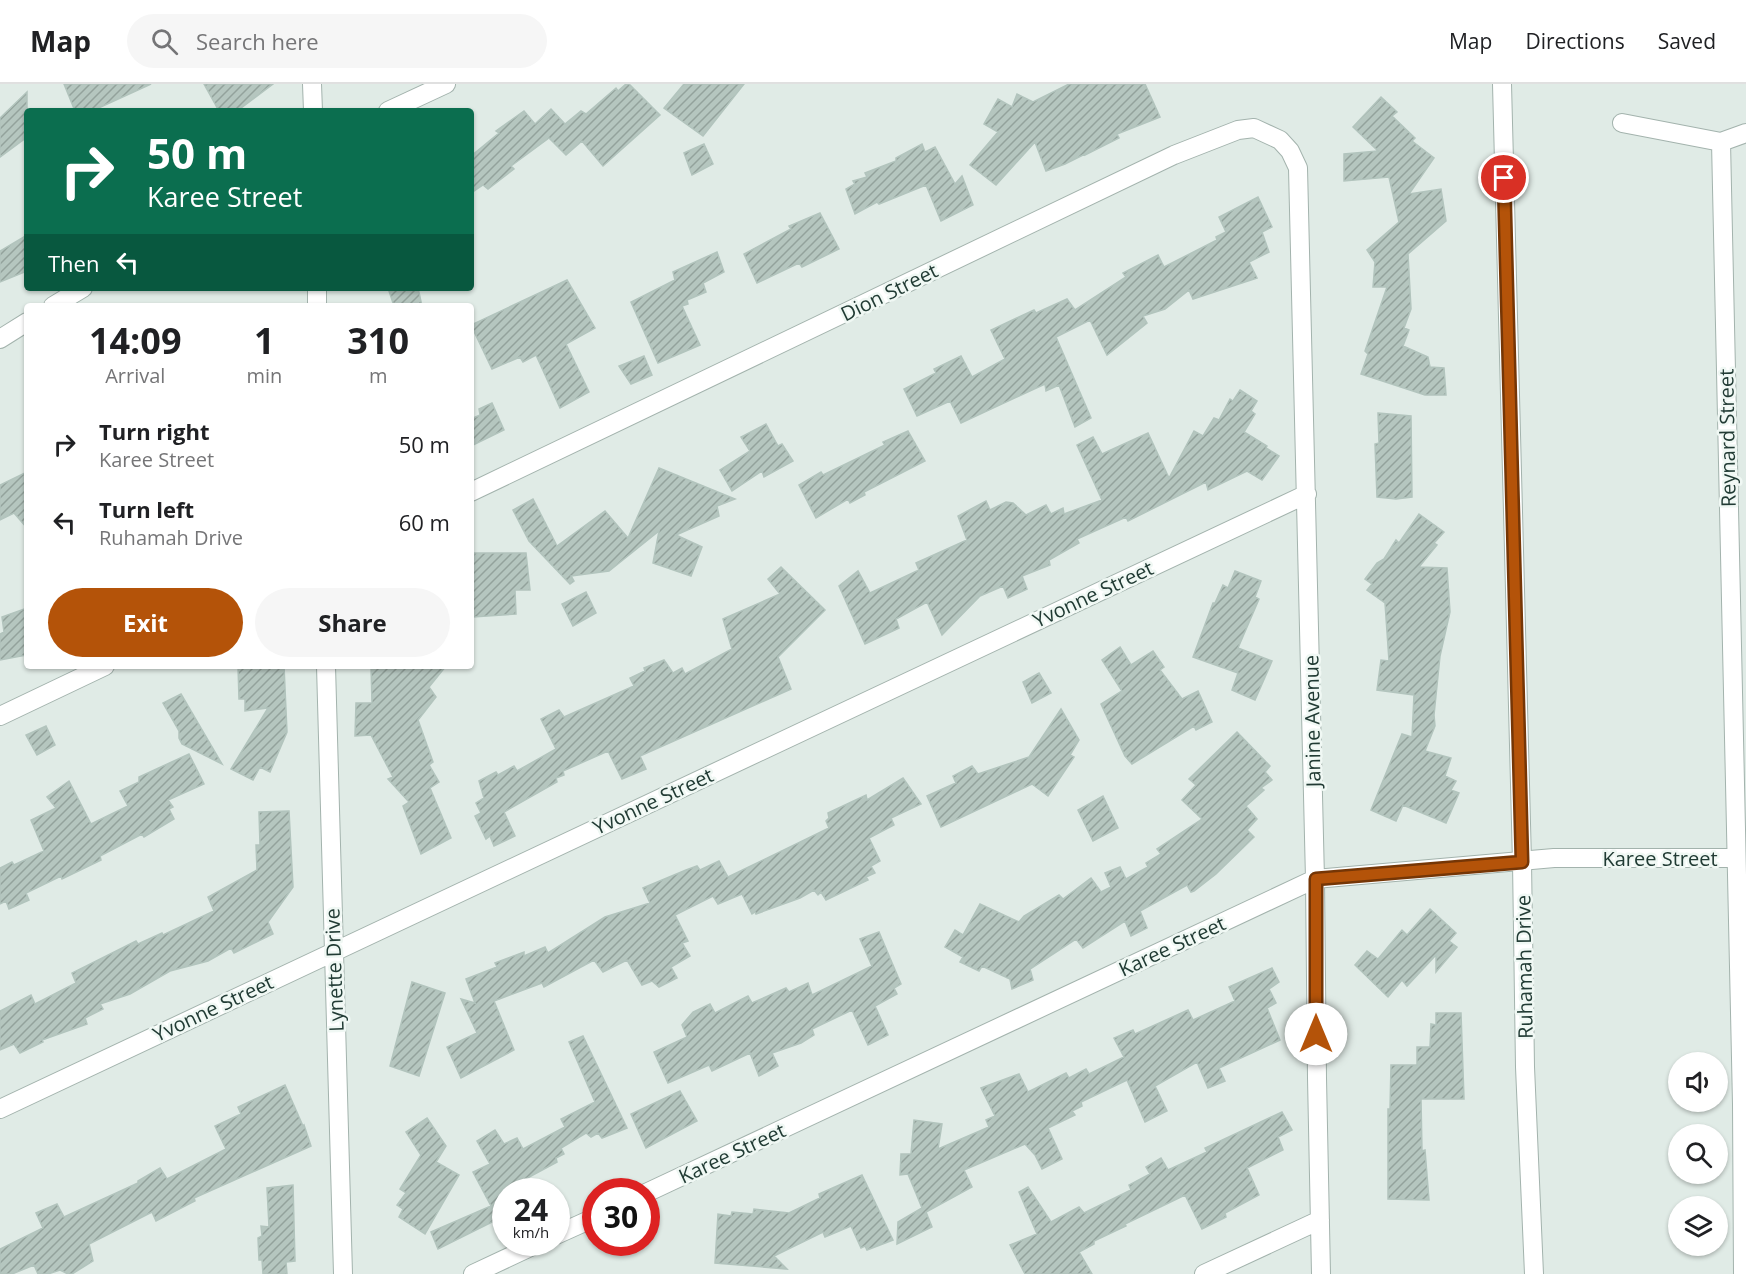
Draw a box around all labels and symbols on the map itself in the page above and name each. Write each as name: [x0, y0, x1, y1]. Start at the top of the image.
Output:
pin: [1478, 152, 1529, 203]
street label: Dion Street: [836, 257, 942, 327]
street label: Reynard Street: [1712, 369, 1742, 507]
street label: Yvonne Street: [1028, 554, 1158, 634]
street label: Janine Avenue: [1297, 655, 1327, 789]
street label: Yvonne Street: [588, 761, 718, 841]
street label: Karee Street: [1602, 845, 1718, 872]
street label: Ruhamah Drive: [1509, 895, 1539, 1039]
street label: Lynette Drive: [318, 908, 350, 1032]
street label: Karee Street: [1114, 909, 1230, 983]
street label: Yvonne Street: [148, 968, 278, 1048]
position arrow: [1284, 1002, 1348, 1066]
street label: Karee Street: [674, 1116, 790, 1190]
speed limit sign: 30: [582, 1178, 660, 1256]

